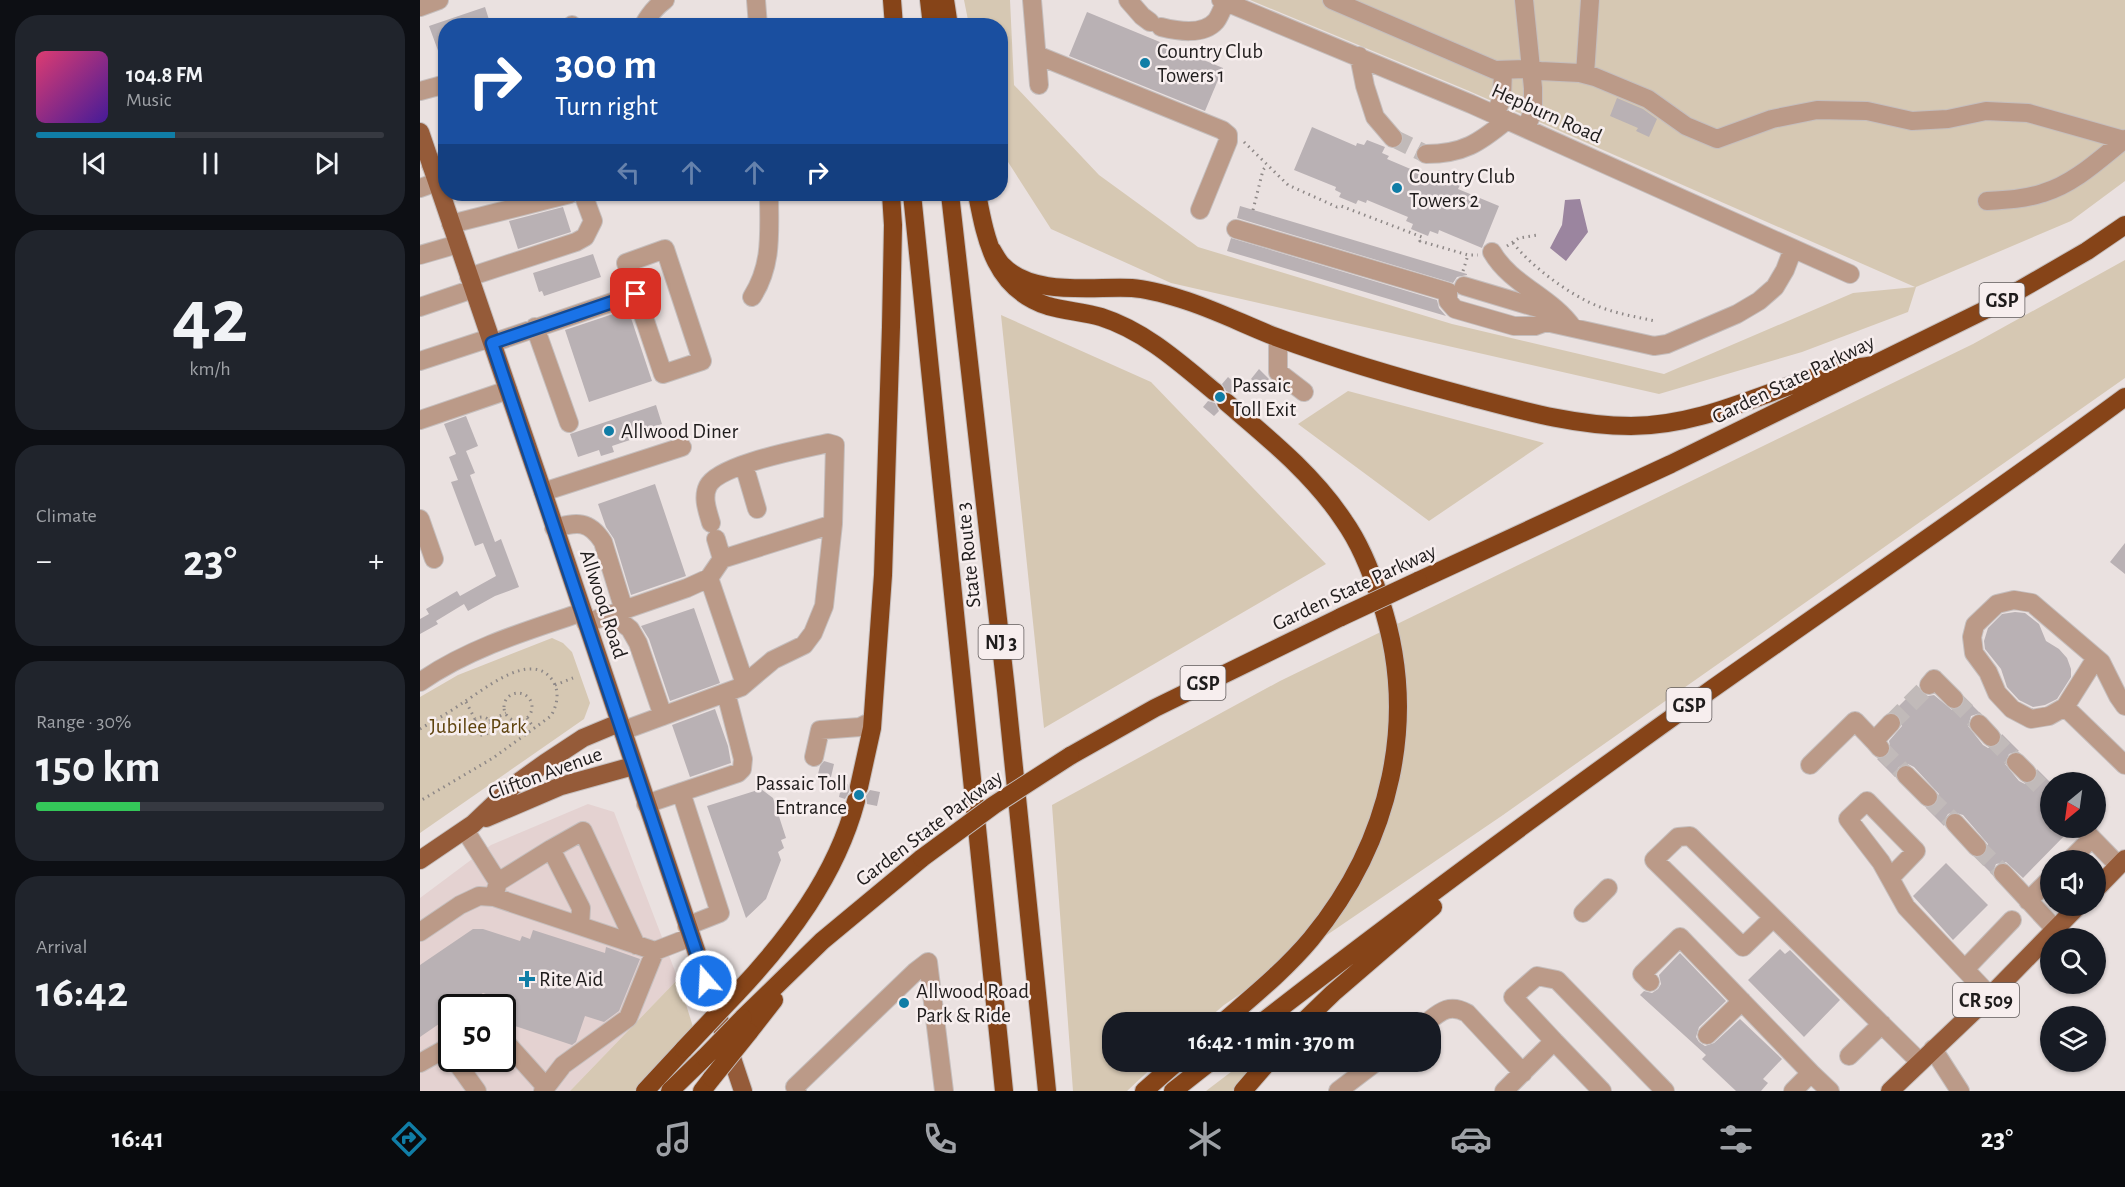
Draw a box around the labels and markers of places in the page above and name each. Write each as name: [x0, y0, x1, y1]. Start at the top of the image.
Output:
place label: Country Club Towers 1: [1157, 41, 1263, 86]
marker: Country Club Towers 1: [1138, 56, 1152, 70]
place label: Country Club Towers 2: [1409, 166, 1515, 211]
marker: Country Club Towers 2: [1390, 181, 1404, 195]
pin: [610, 268, 661, 319]
place label: Passaic Toll Exit: [1232, 375, 1296, 420]
marker: Passaic Toll Exit: [1213, 390, 1227, 404]
place label: Allwood Diner: [621, 421, 738, 442]
marker: Allwood Diner: [602, 424, 616, 438]
place label: Passaic Toll Entrance: [755, 773, 847, 818]
marker: Passaic Toll Entrance: [852, 788, 866, 802]
place label: Rite Aid: [539, 969, 604, 990]
marker: Rite Aid: [520, 972, 534, 986]
place label: Allwood Road Park & Ride: [916, 981, 1029, 1026]
marker: Allwood Road Park & Ride: [897, 996, 911, 1010]

